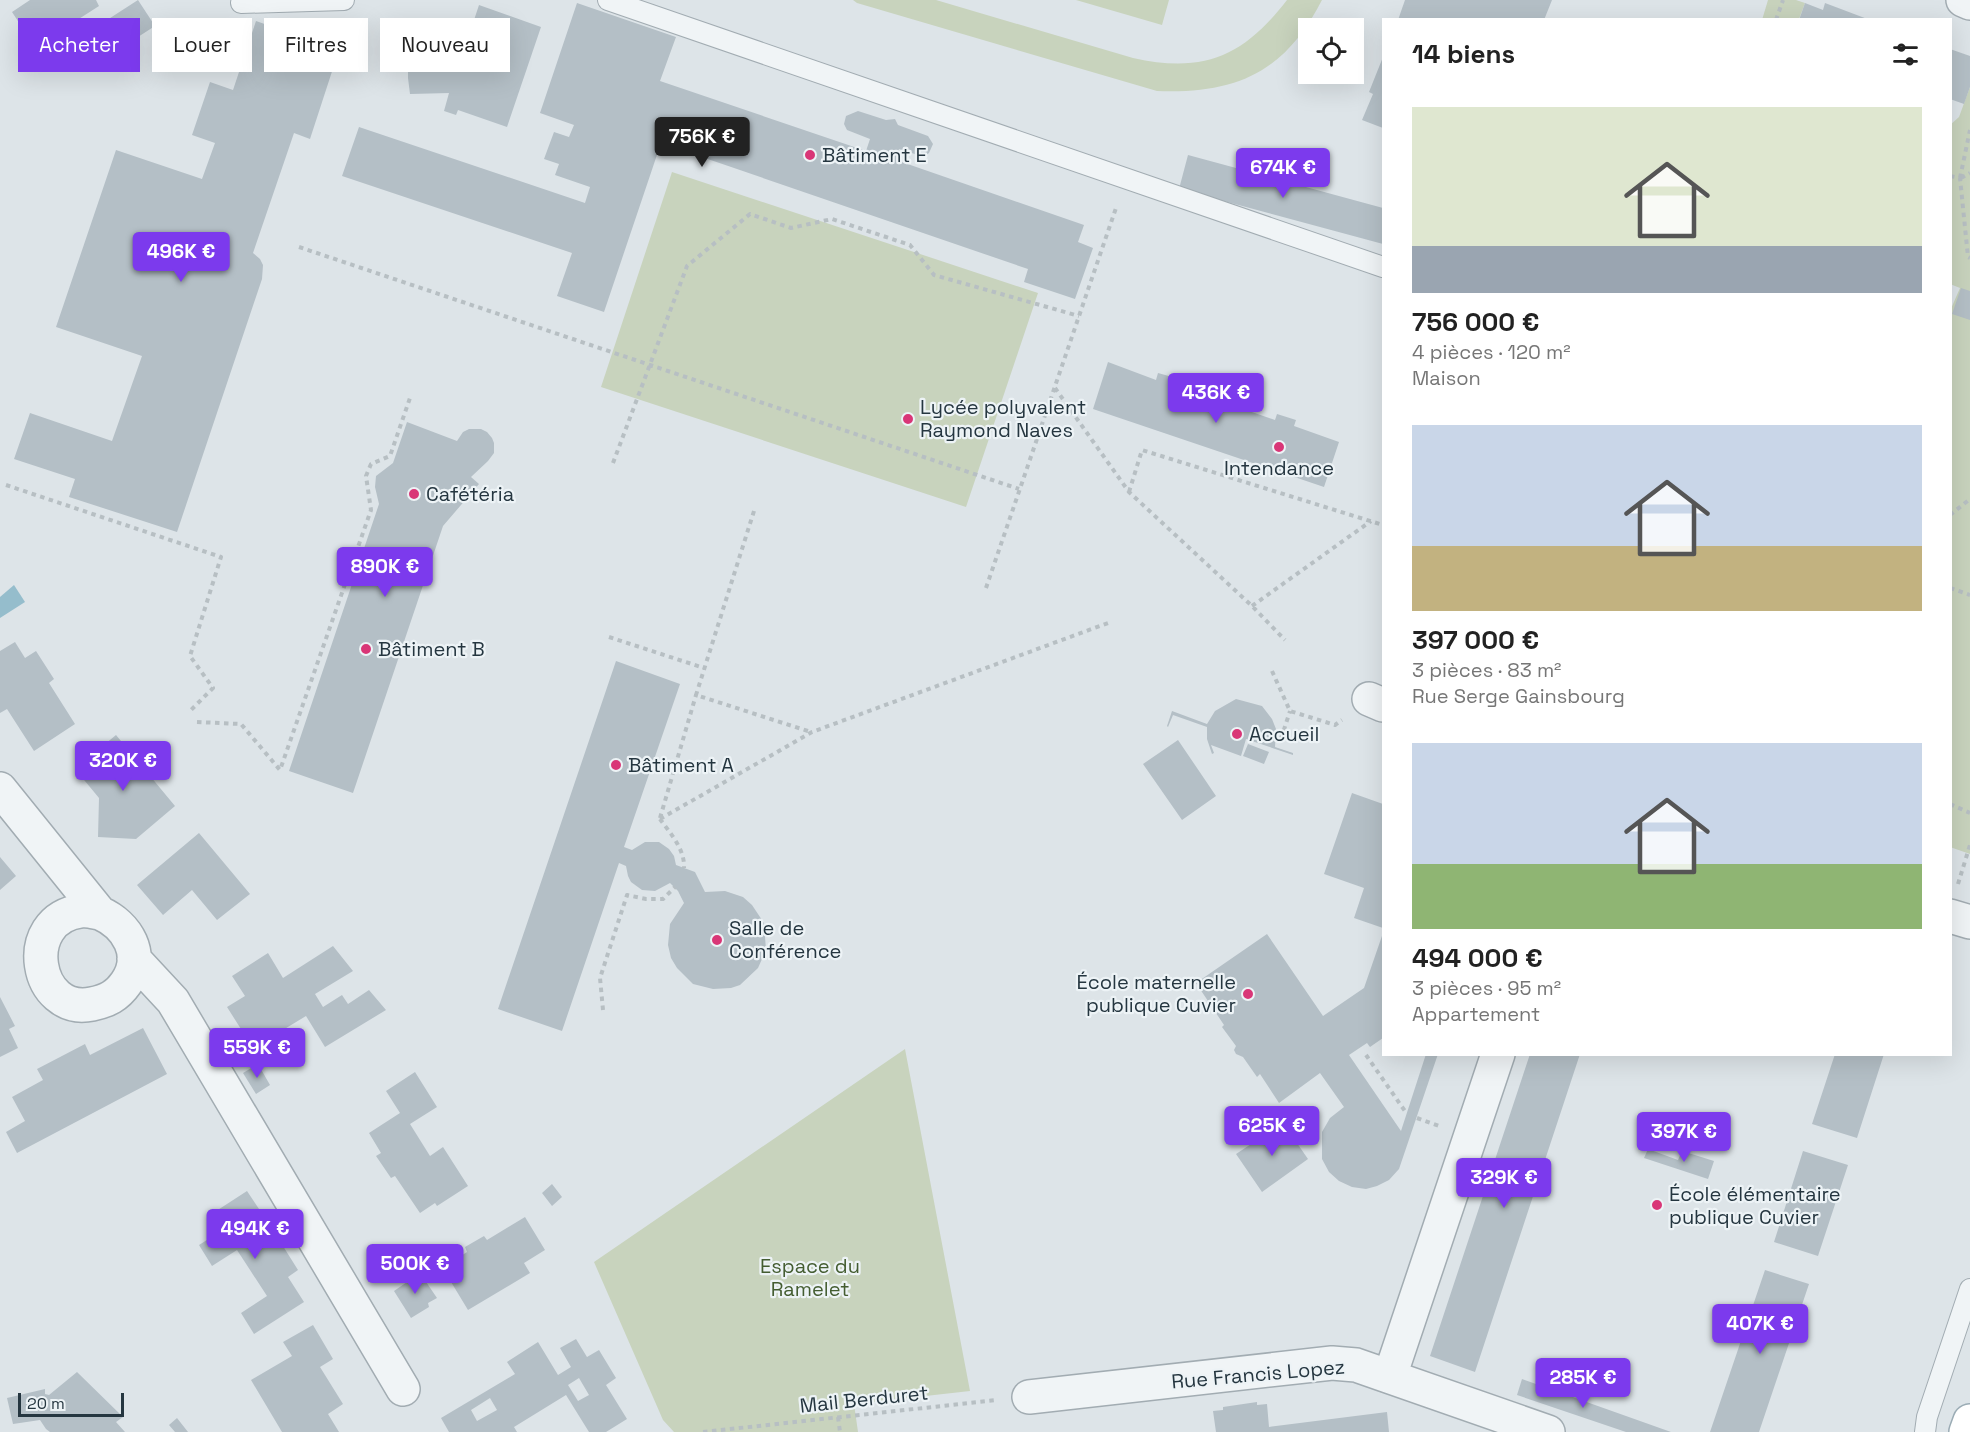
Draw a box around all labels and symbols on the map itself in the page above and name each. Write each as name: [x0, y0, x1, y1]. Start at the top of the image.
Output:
pin: 756K €: [653, 117, 751, 168]
place label: Bâtiment E: [822, 142, 927, 168]
marker: Bâtiment E: [803, 148, 817, 162]
pin: 674K €: [1234, 148, 1332, 199]
pin: 496K €: [132, 232, 230, 283]
pin: 436K €: [1167, 373, 1265, 424]
place label: Lycée polyvalent Raymond Naves: [920, 394, 1086, 443]
marker: Lycée polyvalent Raymond Naves: [901, 412, 915, 426]
marker: Intendance: [1272, 440, 1286, 454]
place label: Intendance: [1224, 455, 1334, 481]
place label: Cafétéria: [426, 481, 514, 507]
marker: Cafétéria: [407, 487, 421, 501]
pin: 890K €: [336, 547, 434, 598]
place label: Bâtiment B: [378, 636, 485, 662]
marker: Bâtiment B: [359, 642, 373, 656]
place label: Accueil: [1249, 721, 1319, 747]
marker: Accueil: [1230, 727, 1244, 741]
pin: 320K €: [74, 741, 172, 792]
place label: Bâtiment A: [628, 752, 734, 778]
marker: Bâtiment A: [609, 758, 623, 772]
place label: Salle de Conférence: [729, 915, 841, 964]
marker: Salle de Conférence: [710, 933, 724, 947]
place label: École maternelle publique Cuvier: [1077, 969, 1236, 1018]
marker: École maternelle publique Cuvier: [1241, 987, 1255, 1001]
pin: 559K €: [208, 1028, 306, 1079]
pin: 625K €: [1223, 1106, 1321, 1157]
pin: 397K €: [1635, 1112, 1733, 1163]
pin: 329K €: [1455, 1158, 1553, 1209]
place label: École élémentaire publique Cuvier: [1669, 1181, 1841, 1230]
marker: École élémentaire publique Cuvier: [1650, 1198, 1664, 1212]
pin: 494K €: [206, 1209, 304, 1260]
pin: 500K €: [366, 1244, 464, 1295]
park label: Espace du Ramelet: [760, 1253, 860, 1302]
pin: 407K €: [1711, 1304, 1809, 1355]
street label: Rue Francis Lopez: [1170, 1353, 1346, 1395]
pin: 285K €: [1534, 1358, 1632, 1409]
street label: Mail Berduret: [799, 1379, 929, 1419]
scale bar: [18, 1390, 124, 1418]

